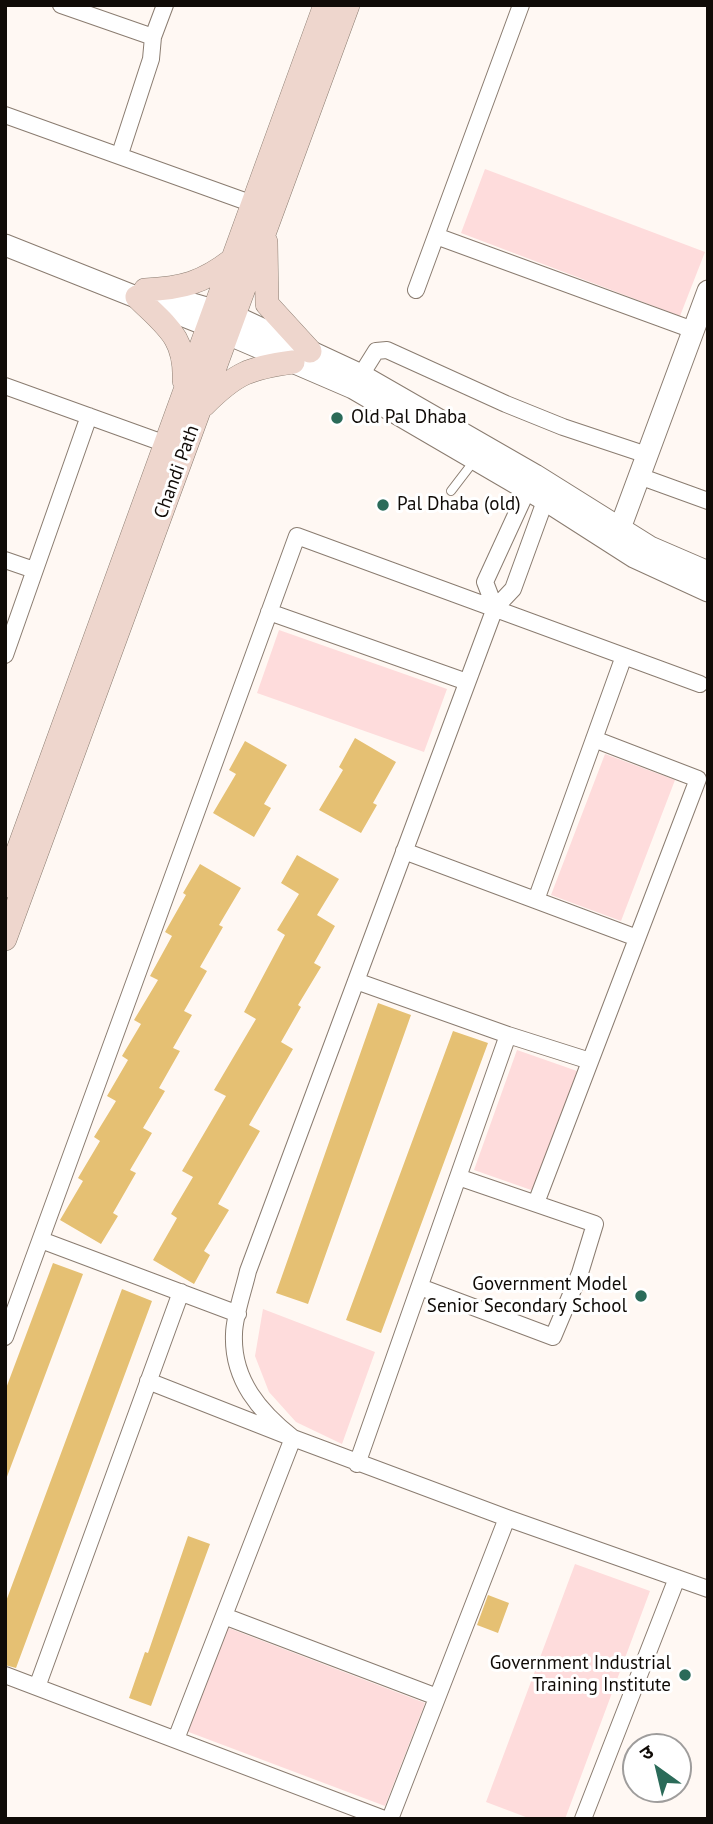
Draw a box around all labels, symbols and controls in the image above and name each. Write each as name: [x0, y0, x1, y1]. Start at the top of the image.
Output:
place label: Old Pal Dhaba: [351, 407, 467, 429]
marker: Old Pal Dhaba: [329, 410, 345, 426]
street label: Chandi Path: [150, 422, 204, 522]
place label: Pal Dhaba (old): [397, 494, 520, 516]
marker: Pal Dhaba (old): [375, 497, 391, 513]
place label: Government Model Senior Secondary School: [427, 1274, 627, 1318]
marker: Government Model Senior Secondary School: [633, 1288, 649, 1304]
place label: Government Industrial Training Institute: [490, 1653, 671, 1697]
marker: Government Industrial Training Institute: [677, 1667, 693, 1683]
north arrow: [622, 1733, 692, 1803]
text: उ: [635, 1739, 658, 1765]

